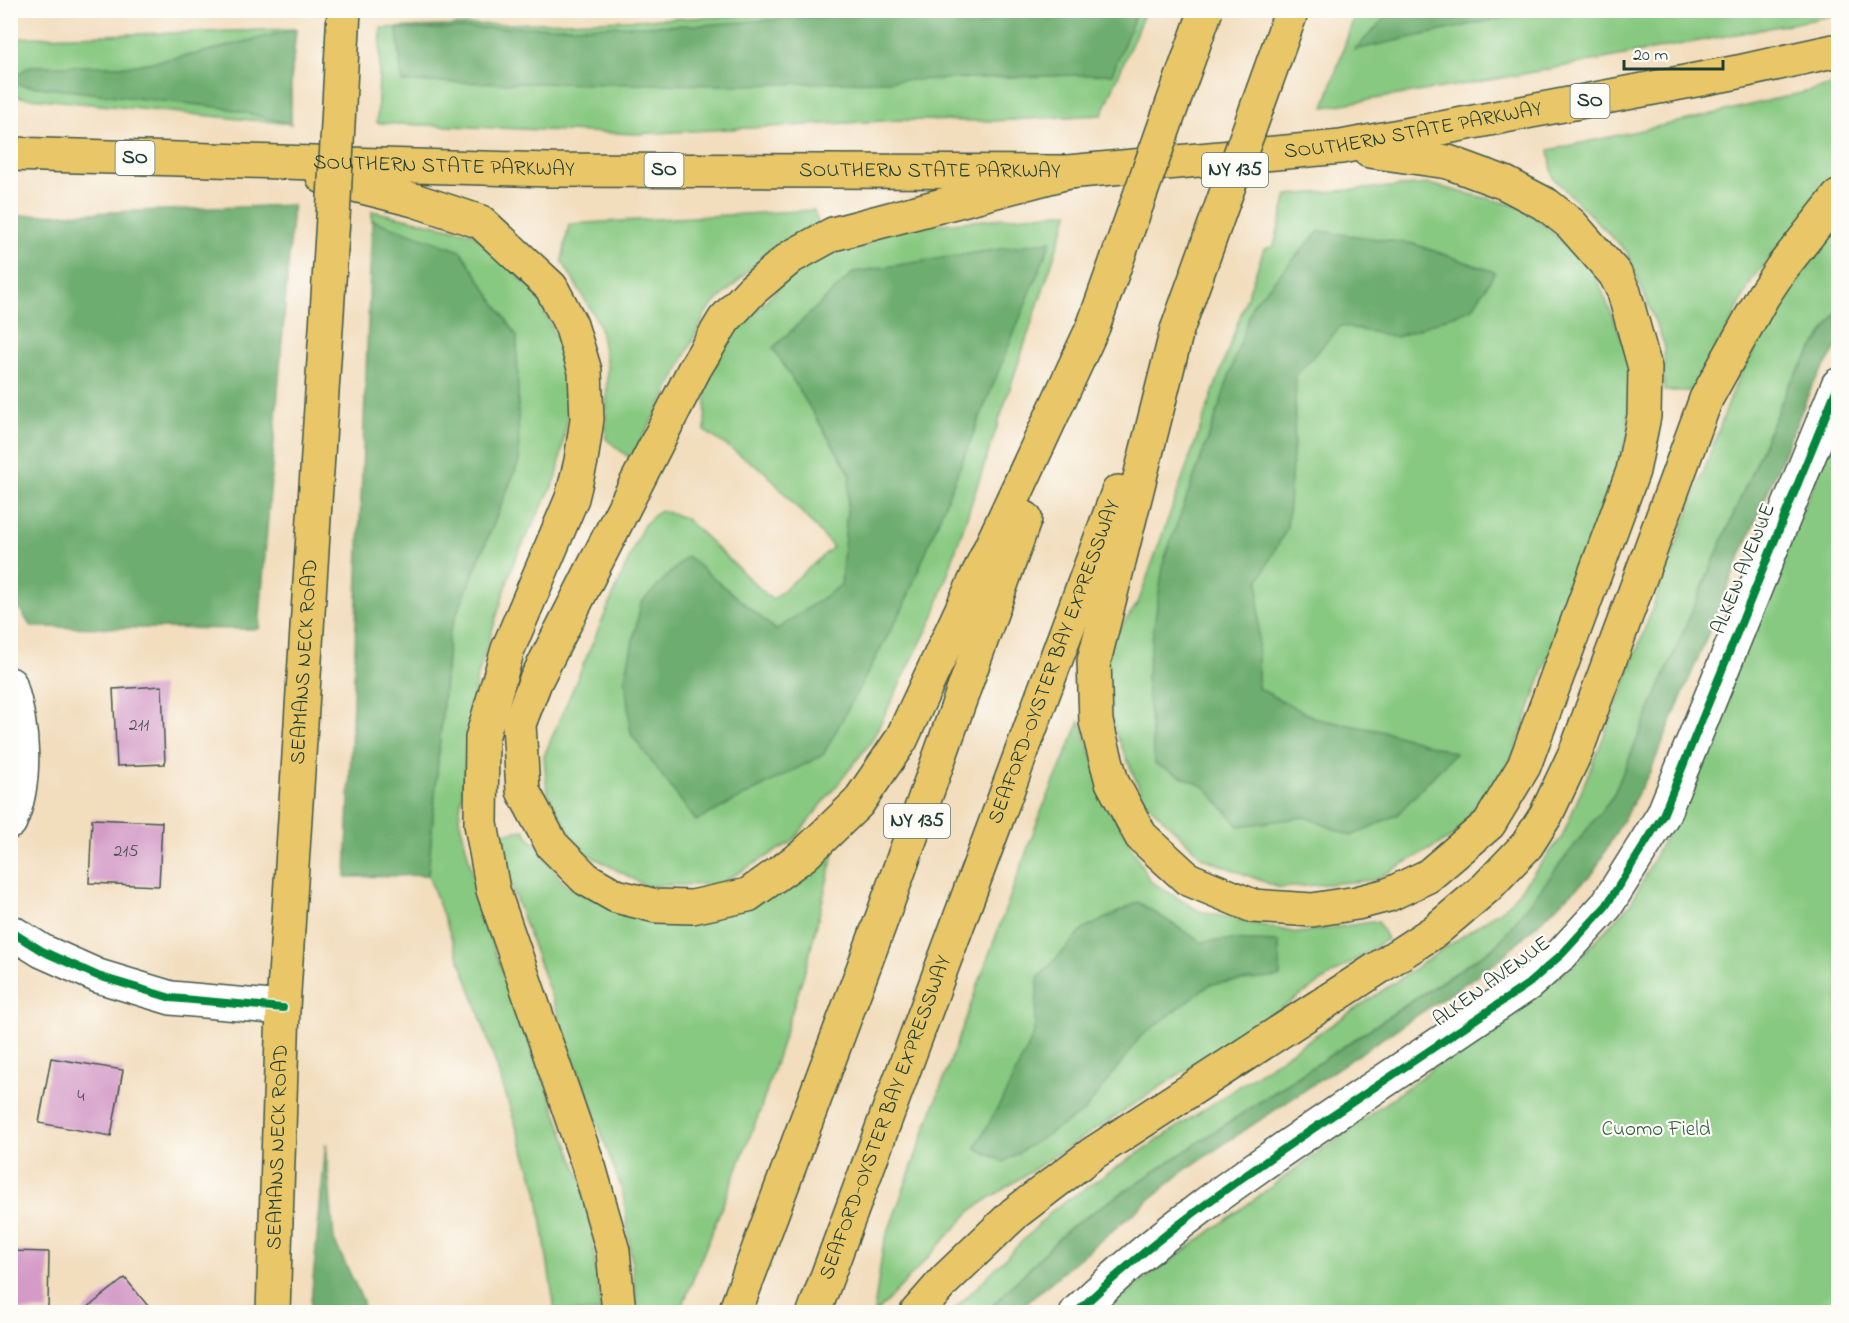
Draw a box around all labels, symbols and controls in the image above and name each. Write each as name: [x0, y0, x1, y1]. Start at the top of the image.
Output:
scale bar: [1624, 33, 1723, 71]
text: 20 m: [1633, 43, 1668, 69]
road number: SO: [1570, 84, 1610, 118]
street label: SOUTHERN STATE PARKWAY: [1283, 94, 1545, 167]
road number: SO: [116, 141, 154, 175]
street label: SOUTHERN STATE PARKWAY: [313, 148, 575, 185]
road number: SO: [644, 153, 684, 187]
road number: NY 135: [1202, 153, 1268, 187]
street label: SOUTHERN STATE PARKWAY: [799, 156, 1061, 187]
street label: SEAFORD-OYSTER BAY EXPRESSWAY: [981, 496, 1129, 829]
street label: ALKEN AVENUE: [1704, 499, 1784, 639]
street label: SEAMANS NECK ROAD: [283, 558, 326, 765]
house number: 211: [129, 713, 149, 739]
road number: NY 135: [884, 804, 950, 838]
house number: 215: [114, 839, 138, 865]
street label: ALKEN AVENUE: [1427, 929, 1557, 1035]
street label: SEAFORD-OYSTER BAY EXPRESSWAY: [812, 951, 960, 1284]
street label: SEAMANS NECK ROAD: [260, 1044, 297, 1250]
house number: 4: [77, 1084, 85, 1110]
park label: Cuomo Field: [1602, 1115, 1711, 1145]

